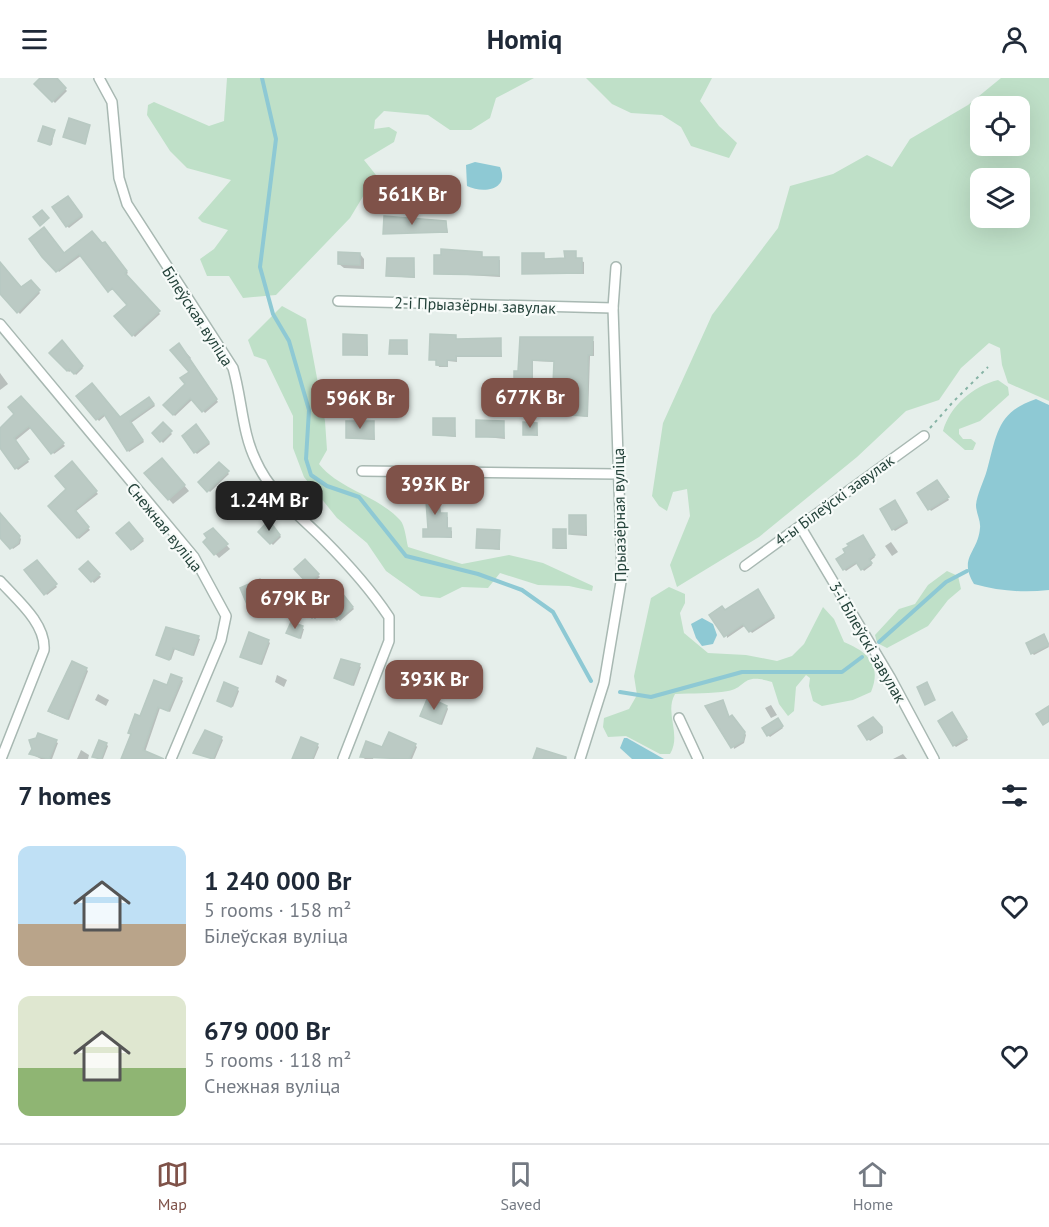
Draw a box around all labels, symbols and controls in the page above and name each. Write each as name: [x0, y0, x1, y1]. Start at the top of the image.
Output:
text: Homiq: [487, 22, 562, 56]
icon: menu: [18, 23, 51, 56]
icon: person: [998, 23, 1031, 56]
map controls: [970, 96, 1030, 228]
button: locate: [970, 96, 1030, 156]
button: layers: [970, 168, 1030, 228]
pin: 561K Br: [357, 175, 467, 226]
text: 561K Br: [377, 181, 447, 207]
street label: Білеўская вуліца: [158, 262, 238, 370]
street label: 2-і Прыазёрны завулак: [394, 292, 557, 318]
pin: 677K Br: [475, 378, 585, 429]
pin: 596K Br: [305, 379, 415, 430]
text: 677K Br: [495, 384, 565, 410]
text: 596K Br: [325, 385, 395, 411]
street label: Прыазёрная вуліца: [608, 448, 630, 582]
street label: 4-ы Білеўскі завулак: [770, 450, 898, 550]
pin: 393K Br: [380, 465, 490, 516]
text: 393K Br: [400, 471, 470, 497]
street label: Снежная вуліца: [123, 478, 207, 576]
pin: 1.24M Br: [207, 481, 331, 532]
text: 1.24M Br: [230, 487, 308, 513]
street label: 3-і Білеўскі завулак: [825, 578, 911, 706]
pin: 679K Br: [240, 579, 350, 630]
text: 679K Br: [260, 585, 330, 611]
pin: 393K Br: [379, 660, 489, 711]
text: 393K Br: [399, 666, 469, 692]
text: 7 homes: [18, 779, 111, 812]
icon: filters: [998, 779, 1031, 812]
text: 1 240 000 Br: [204, 864, 351, 897]
icon: home: [66, 870, 138, 942]
icon: heart: [998, 890, 1031, 923]
text: 5 rooms · 158 m²: [204, 897, 351, 923]
text: Білеўская вуліца: [204, 923, 348, 949]
text: 679 000 Br: [204, 1014, 330, 1047]
icon: home: [66, 1020, 138, 1092]
icon: heart: [998, 1040, 1031, 1073]
text: 5 rooms · 118 m²: [204, 1047, 351, 1073]
text: Снежная вуліца: [204, 1073, 340, 1099]
tab: Map: [156, 1158, 189, 1214]
tab: Saved: [500, 1158, 541, 1214]
tab: Home: [853, 1158, 893, 1214]

